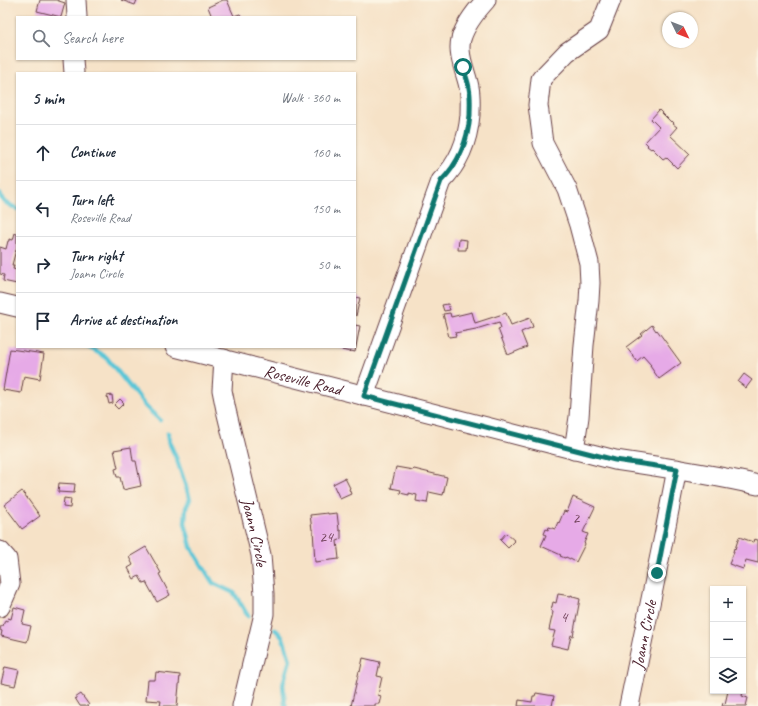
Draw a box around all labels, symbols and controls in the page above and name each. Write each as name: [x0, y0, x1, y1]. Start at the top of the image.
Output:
north arrow: [662, 12, 698, 48]
search box: [16, 16, 356, 60]
icon: search: [30, 27, 52, 49]
text: Search here: [62, 29, 123, 48]
route start: [454, 58, 472, 76]
text: 5 min: [32, 88, 64, 109]
text: Walk · 360 m: [281, 90, 340, 106]
icon: ahead: [32, 142, 54, 164]
text: Continue: [70, 143, 115, 162]
text: 160 m: [312, 145, 340, 161]
text: Turn left: [70, 191, 113, 210]
icon: left: [32, 198, 54, 220]
text: 150 m: [312, 201, 340, 217]
text: Roseville Road: [70, 210, 130, 226]
text: Turn right: [70, 247, 123, 266]
icon: right: [32, 254, 54, 276]
text: 50 m: [318, 257, 340, 273]
text: Joann Circle: [70, 266, 123, 282]
icon: arrive: [32, 310, 54, 332]
text: Arrive at destination: [70, 311, 177, 330]
street label: Roseville Road: [262, 360, 347, 401]
street label: Joann Circle: [237, 495, 272, 568]
house number: 2: [573, 509, 581, 528]
house number: 24: [319, 528, 334, 547]
route end: [648, 564, 666, 582]
map controls: [710, 586, 746, 694]
button: +: [710, 586, 746, 622]
street label: Joann Circle: [626, 597, 661, 672]
house number: 4: [561, 608, 569, 627]
button: −: [710, 622, 746, 658]
button: layers: [710, 658, 746, 694]

